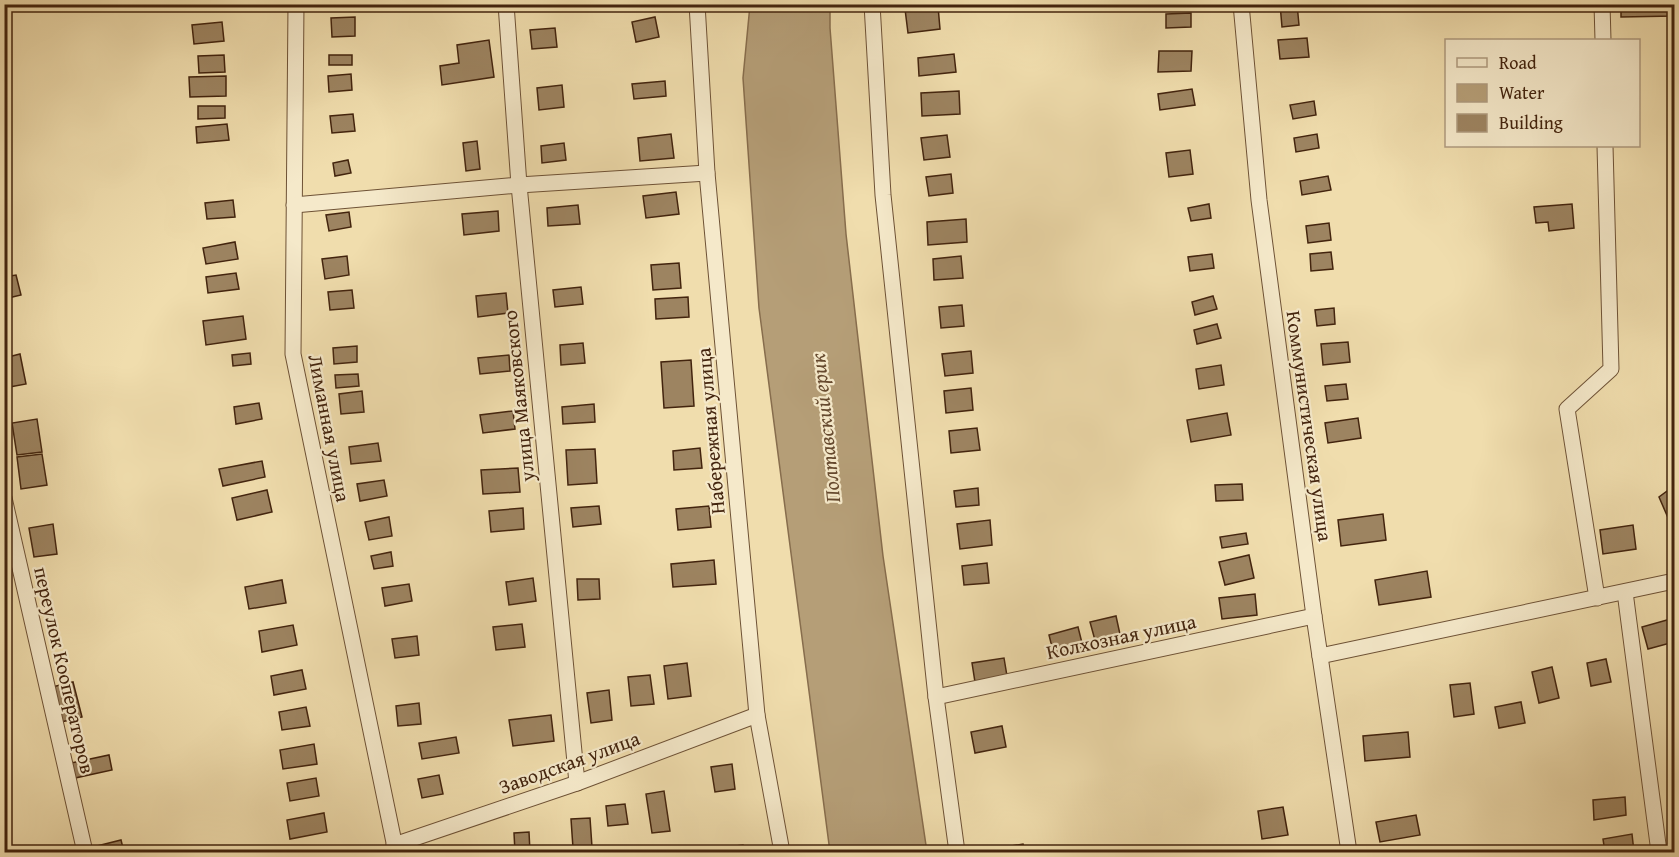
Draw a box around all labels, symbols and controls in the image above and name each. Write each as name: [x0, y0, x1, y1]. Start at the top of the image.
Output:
legend: [1445, 39, 1640, 147]
text: Road: [1499, 49, 1537, 76]
text: Water: [1499, 79, 1545, 106]
text: Building: [1499, 109, 1563, 136]
street label: улица Маяковского: [495, 309, 542, 484]
street label: Коммунистическая улица: [1279, 309, 1341, 544]
street label: Набережная улица: [688, 346, 732, 515]
street label: Лиманная улица: [301, 352, 359, 505]
water label: Полтавский ерик: [802, 352, 848, 504]
street label: переулок Кооператоров: [27, 564, 103, 776]
street label: Колхозная улица: [1044, 606, 1199, 666]
street label: Заводская улица: [494, 723, 644, 801]

